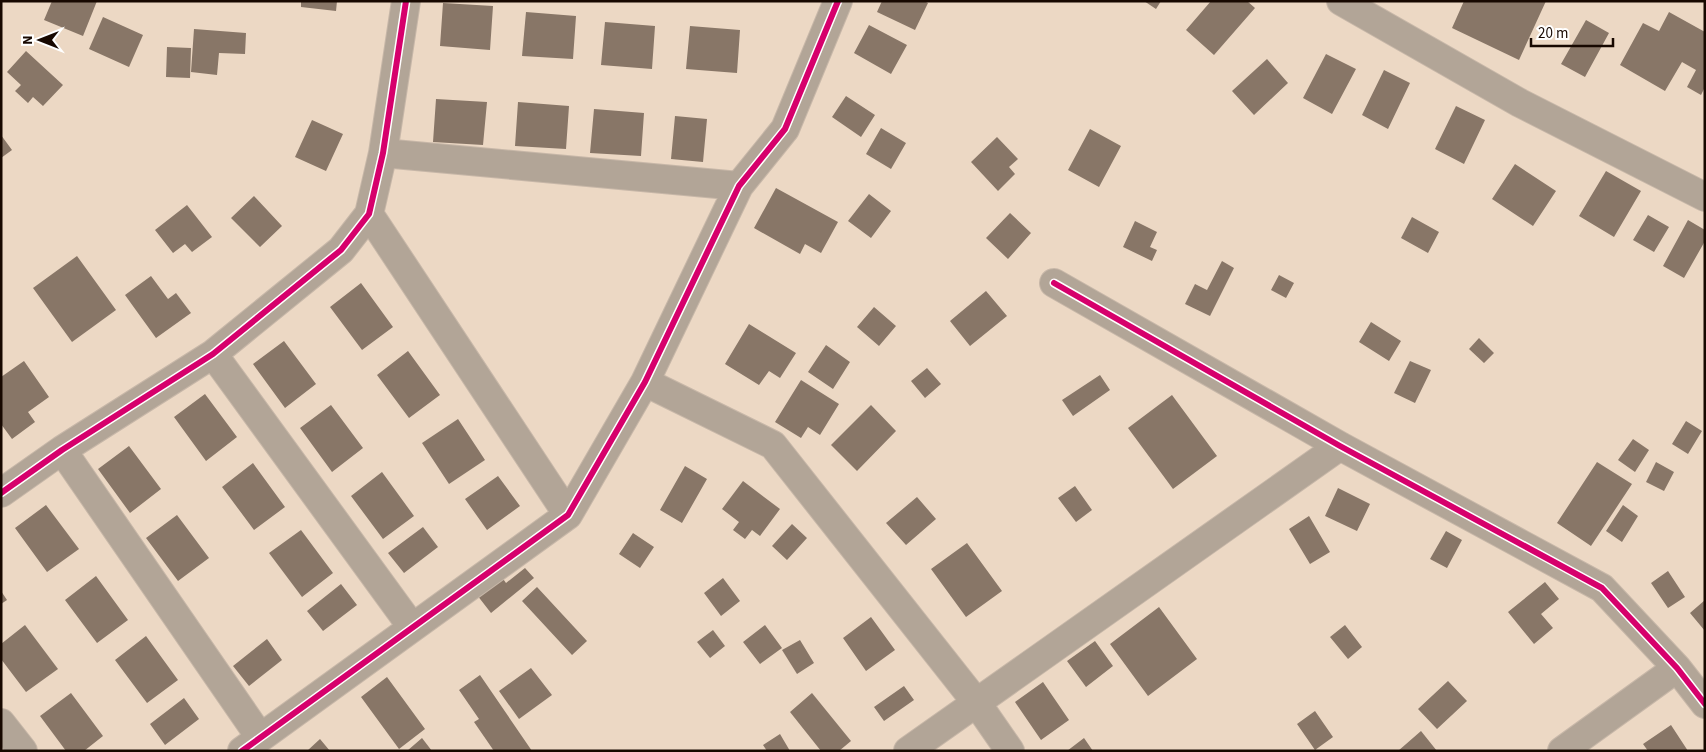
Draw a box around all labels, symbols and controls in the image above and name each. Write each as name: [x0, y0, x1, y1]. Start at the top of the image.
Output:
north arrow: [15, 15, 65, 65]
scale bar: [1531, 15, 1614, 47]
text: 20 m: [1538, 23, 1568, 44]
text: N: [18, 35, 38, 45]

